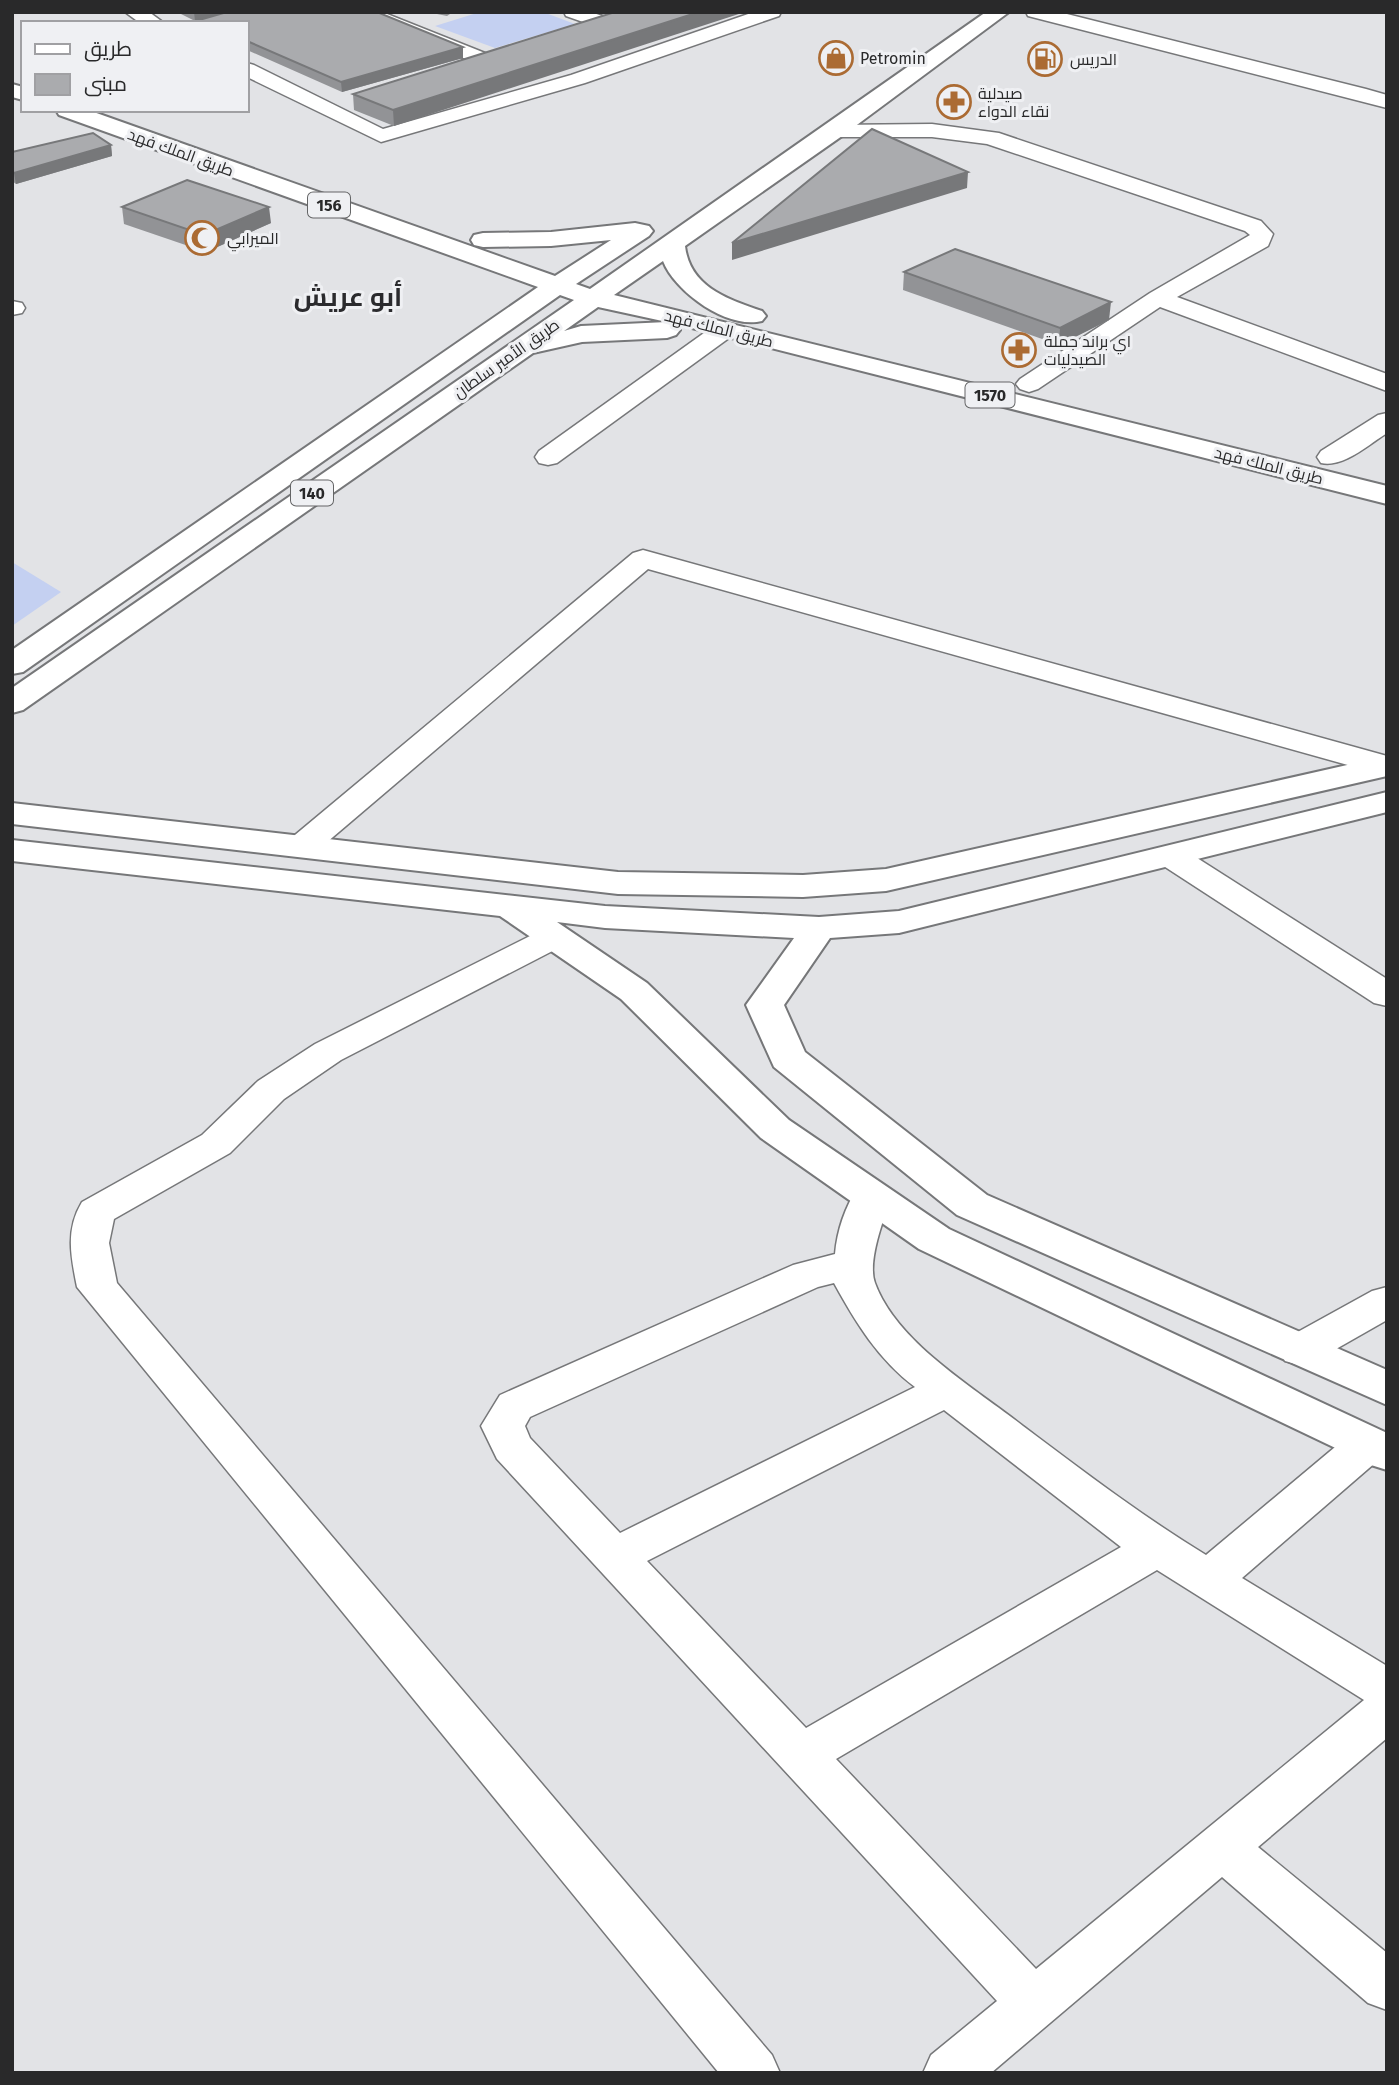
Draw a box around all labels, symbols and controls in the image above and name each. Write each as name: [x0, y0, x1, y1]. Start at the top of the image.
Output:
legend: [21, 21, 248, 112]
text: طريق: [84, 36, 132, 62]
shop icon: Petromin: [817, 39, 855, 77]
fuel station icon: الدريس: [1026, 40, 1064, 78]
place label: Petromin: [860, 49, 926, 68]
place label: الدريس: [1070, 50, 1117, 70]
text: مبنى: [84, 71, 127, 97]
pharmacy icon: صيدلية نقاء الدواء: [935, 83, 973, 121]
place label: صيدلية نقاء الدواء: [978, 84, 1049, 121]
street label: طريق الملك فهد: [125, 124, 236, 181]
road number: 156: [308, 192, 350, 218]
mosque icon: الميرابي: [183, 219, 221, 257]
place label: الميرابي: [227, 229, 279, 252]
district label: أبو عريش: [294, 280, 402, 313]
street label: طريق الملك فهد: [662, 306, 775, 352]
street label: طريق الأمير سلطان: [450, 315, 563, 403]
pharmacy icon: اي براند جملة الصيدليات: [1000, 331, 1038, 369]
place label: اي براند جملة الصيدليات: [1044, 332, 1131, 369]
road number: 1570: [965, 382, 1014, 408]
street label: طريق الملك فهد: [1212, 443, 1325, 489]
road number: 140: [291, 480, 333, 506]

